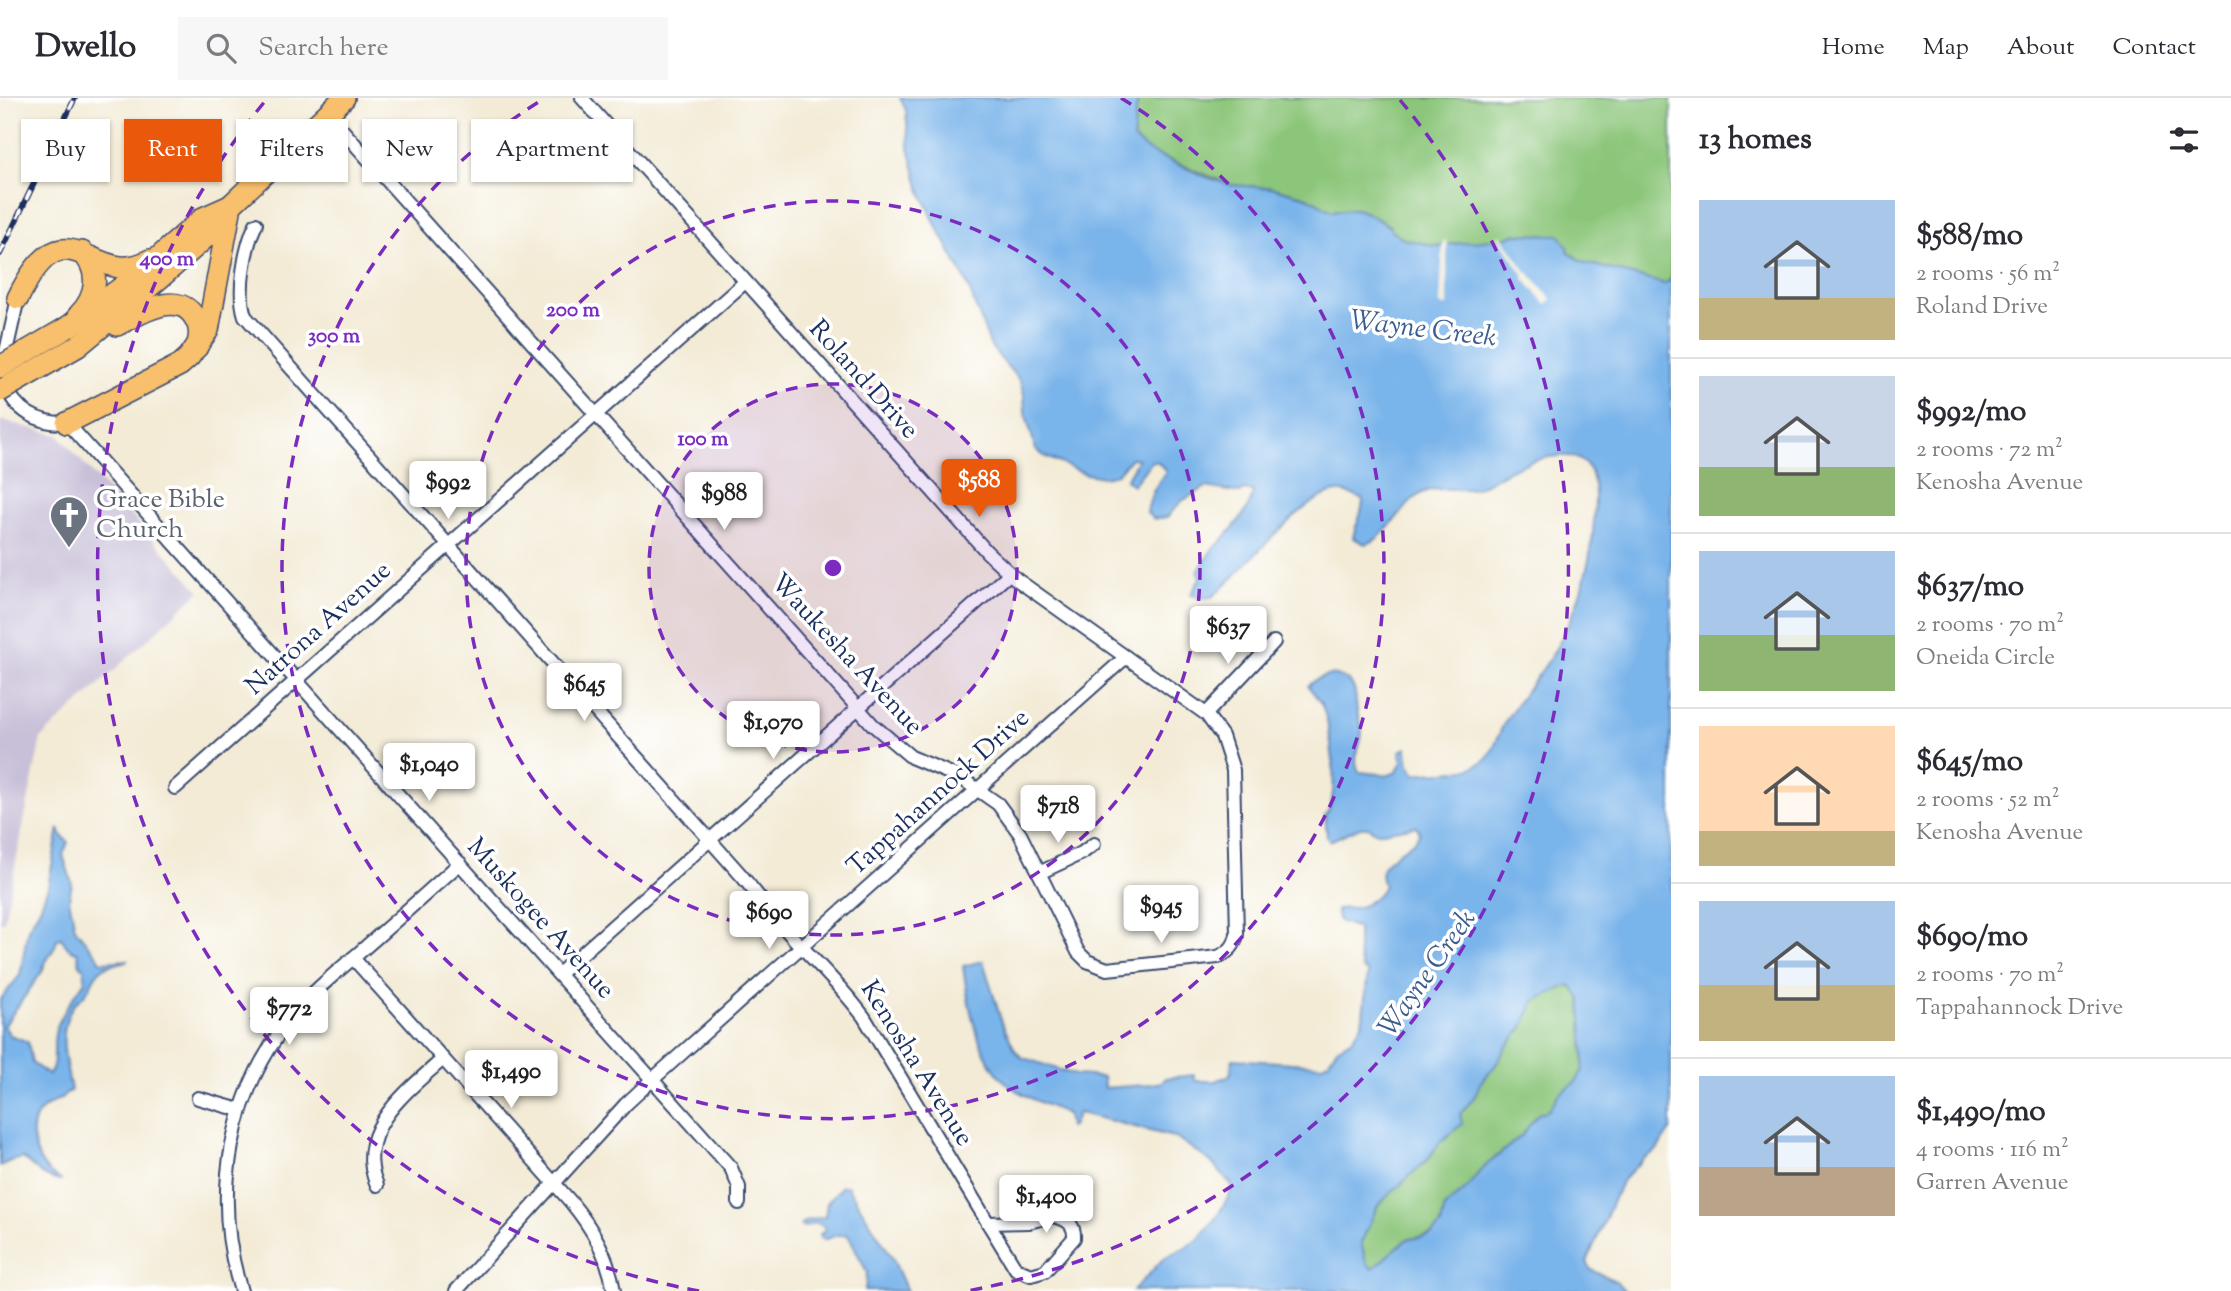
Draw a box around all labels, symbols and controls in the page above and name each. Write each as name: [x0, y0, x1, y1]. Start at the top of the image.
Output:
search box: [178, 17, 668, 80]
text: Dwello: [35, 24, 136, 72]
icon: search: [202, 29, 240, 67]
text: Search here: [258, 30, 389, 67]
text: Home: [1822, 31, 1885, 65]
text: Map: [1923, 31, 1969, 65]
text: About: [2007, 31, 2074, 65]
text: Contact: [2112, 31, 2196, 65]
chip: Buy: [21, 119, 110, 182]
chip: Rent: [124, 119, 222, 182]
chip: Filters: [236, 119, 348, 182]
chip: New: [362, 119, 457, 182]
chip: Apartment: [471, 119, 633, 182]
text: 13 homes: [1699, 119, 1812, 162]
icon: filters: [2165, 121, 2203, 159]
text: $588/mo: [1916, 215, 2023, 258]
icon: home: [1755, 228, 1839, 312]
text: 400 m: [139, 245, 195, 275]
text: 2 rooms · 56 m²: [1916, 258, 2060, 291]
text: Roland Drive: [1916, 291, 2048, 324]
text: 200 m: [546, 296, 601, 326]
water label: Wayne Creek: [1348, 301, 1499, 359]
street label: Roland Drive: [799, 312, 927, 448]
text: 300 m: [308, 322, 361, 352]
text: $992/mo: [1916, 391, 2027, 434]
icon: home: [1755, 404, 1839, 488]
text: 100 m: [678, 425, 729, 455]
text: 2 rooms · 72 m²: [1916, 434, 2063, 467]
pin: $588: [938, 460, 1020, 519]
pin: $992: [407, 462, 489, 521]
text: $588: [957, 465, 1001, 498]
text: $992: [425, 467, 471, 500]
text: Kenosha Avenue: [1916, 467, 2083, 500]
pin: $988: [683, 472, 765, 532]
text: $988: [701, 478, 747, 511]
place label: Grace Bible Church: [96, 482, 225, 549]
church icon: Grace Bible Church: [48, 494, 90, 549]
street label: Natrona Avenue: [238, 553, 400, 705]
centre of rings: [821, 556, 845, 580]
street label: Waukesha Avenue: [761, 566, 931, 744]
text: $637/mo: [1916, 566, 2024, 609]
icon: home: [1755, 579, 1839, 663]
pin: $637: [1187, 606, 1269, 666]
text: 2 rooms · 70 m²: [1916, 609, 2064, 642]
text: $637: [1206, 612, 1250, 645]
text: Oneida Circle: [1916, 642, 2055, 675]
pin: $645: [543, 664, 625, 723]
text: $645: [563, 669, 605, 702]
street label: Tappahannock Drive: [840, 701, 1038, 885]
pin: $1,070: [716, 702, 830, 761]
text: $1,070: [743, 707, 803, 740]
text: $645/mo: [1916, 741, 2023, 784]
pin: $1,040: [372, 744, 486, 803]
text: $1,040: [399, 749, 459, 782]
icon: home: [1755, 754, 1839, 838]
text: 2 rooms · 52 m²: [1916, 784, 2059, 817]
pin: $718: [1017, 786, 1099, 845]
text: $718: [1036, 791, 1080, 824]
text: Kenosha Avenue: [1916, 817, 2083, 850]
street label: Muskogee Avenue: [457, 830, 623, 1008]
pin: $945: [1120, 886, 1202, 945]
text: $945: [1140, 891, 1182, 924]
pin: $690: [728, 892, 810, 951]
text: $690: [745, 897, 793, 930]
water label: Wayne Creek: [1369, 902, 1487, 1046]
text: $690/mo: [1916, 916, 2028, 959]
icon: home: [1755, 929, 1839, 1013]
text: 2 rooms · 70 m²: [1916, 959, 2064, 992]
street label: Kenosha Avenue: [850, 974, 982, 1154]
pin: $772: [248, 988, 330, 1047]
text: Tappahannock Drive: [1916, 992, 2123, 1025]
text: $772: [266, 993, 312, 1026]
pin: $1,490: [454, 1051, 568, 1110]
text: $1,490: [481, 1056, 541, 1089]
text: $1,490/mo: [1916, 1091, 2046, 1134]
icon: home: [1755, 1104, 1839, 1188]
text: 4 rooms · 116 m²: [1916, 1134, 2069, 1167]
text: Garren Avenue: [1916, 1167, 2068, 1200]
pin: $1,400: [989, 1176, 1103, 1235]
text: $1,400: [1015, 1181, 1077, 1214]

